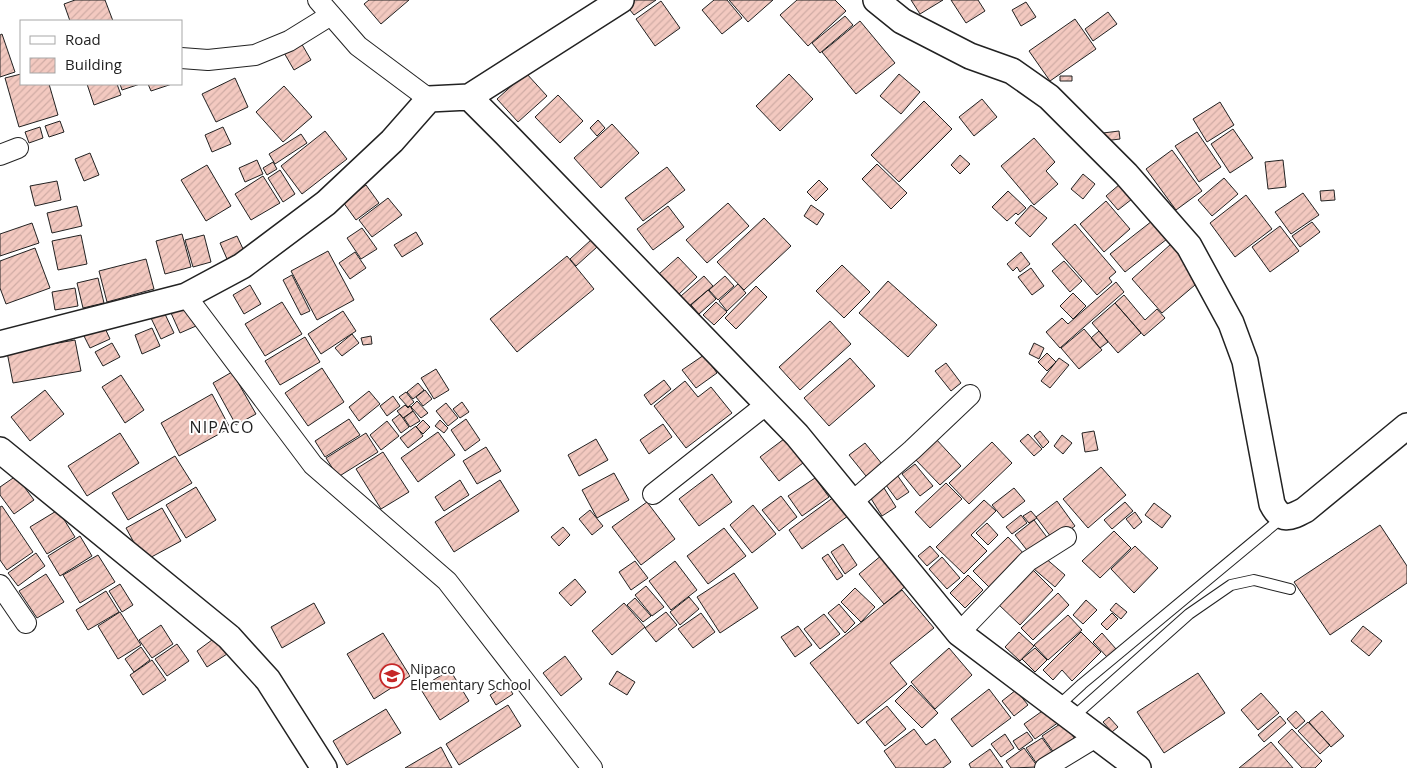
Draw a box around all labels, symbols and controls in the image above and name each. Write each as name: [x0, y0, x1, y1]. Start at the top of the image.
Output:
legend: [20, 20, 182, 85]
text: Road: [65, 29, 101, 49]
text: Building: [65, 54, 122, 74]
district label: NIPACO: [190, 416, 254, 438]
place label: Nipaco Elementary School: [410, 659, 531, 694]
school or university icon: Nipaco Elementary School: [379, 663, 405, 689]

